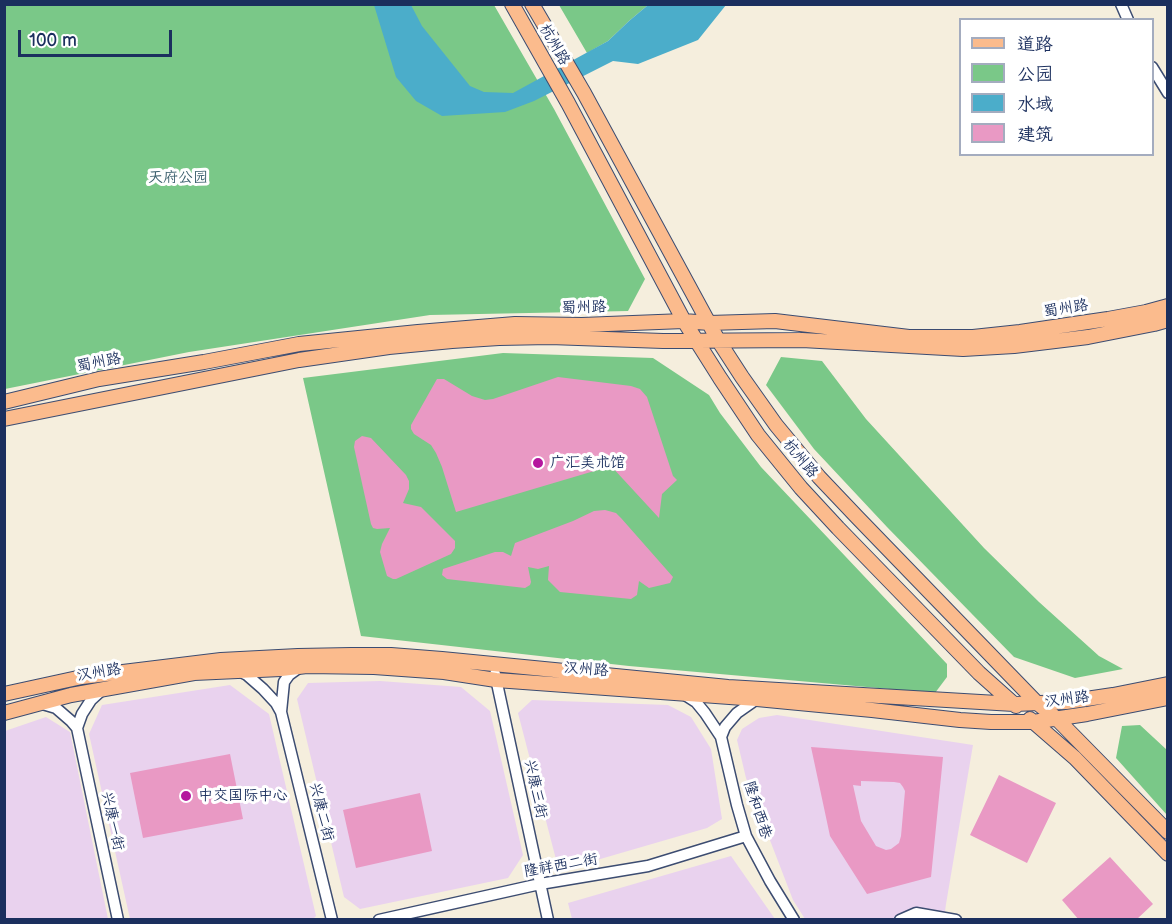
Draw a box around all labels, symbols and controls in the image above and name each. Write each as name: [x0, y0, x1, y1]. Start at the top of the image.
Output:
scale bar: [21, 18, 176, 56]
legend: [959, 18, 1154, 156]
street label: 杭州路: [535, 21, 573, 69]
text: 100 m: [29, 30, 77, 51]
text: 道路: [1017, 34, 1053, 55]
text: 公园: [1017, 64, 1053, 85]
text: 水域: [1017, 94, 1053, 115]
text: 建筑: [1017, 124, 1053, 145]
park label: 天府公园: [148, 169, 208, 187]
street label: 蜀州路: [1042, 297, 1090, 321]
street label: 蜀州路: [561, 299, 607, 317]
street label: 蜀州路: [75, 350, 123, 376]
street label: 杭州路: [779, 436, 821, 482]
place label: 广汇美术馆: [550, 454, 625, 472]
marker: 广汇美术馆: [531, 456, 545, 470]
street label: 汉州路: [563, 659, 609, 681]
street label: 汉州路: [75, 660, 123, 686]
street label: 汉州路: [1043, 688, 1091, 712]
street label: 兴康三街: [520, 758, 550, 820]
street label: 隆和西巷: [739, 779, 775, 841]
street label: 兴康二街: [305, 781, 337, 843]
place label: 中交国际中心: [198, 787, 288, 805]
marker: 中交国际中心: [179, 789, 193, 803]
street label: 兴康一街: [97, 790, 127, 852]
street label: 隆祥西二街: [523, 851, 599, 881]

